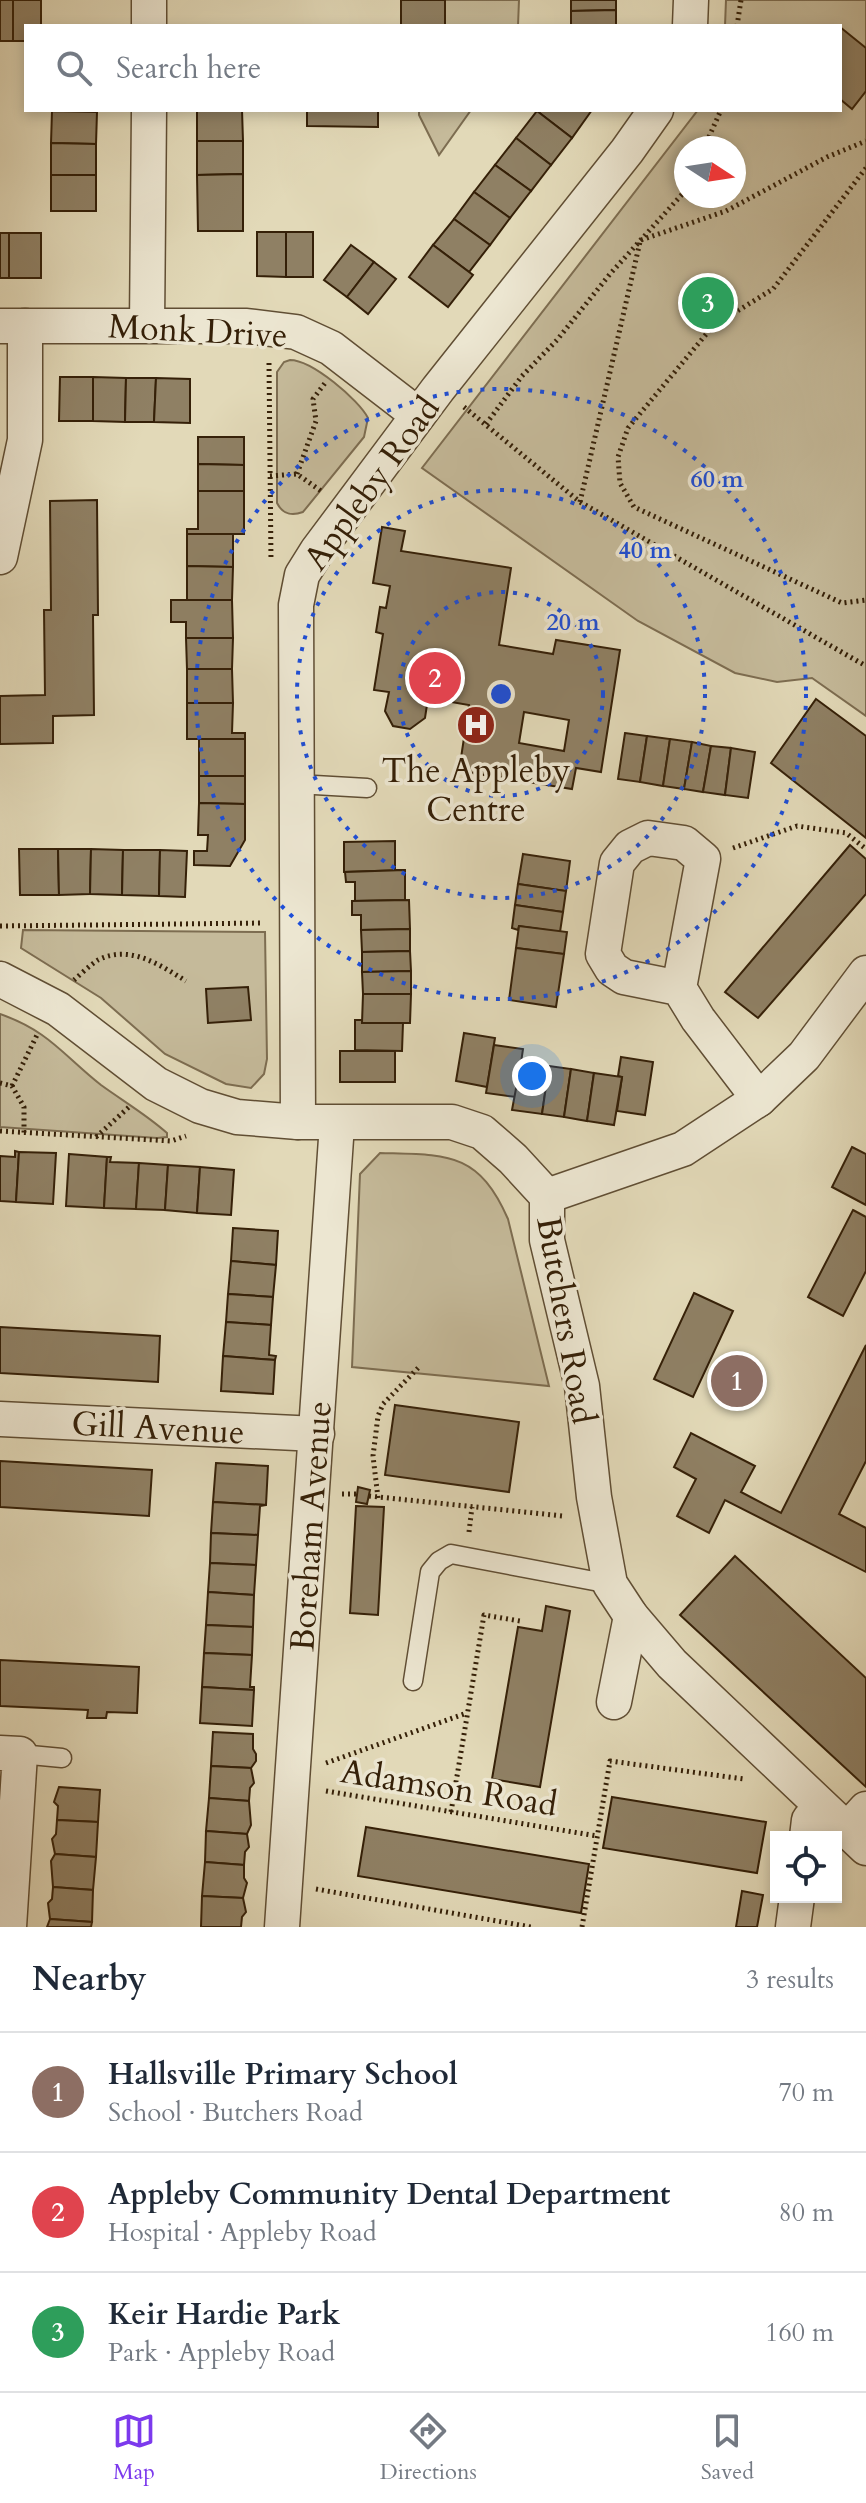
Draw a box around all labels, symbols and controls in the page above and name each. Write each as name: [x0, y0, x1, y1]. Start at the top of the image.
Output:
search box: [24, 24, 842, 112]
icon: search: [52, 46, 96, 90]
text: Search here: [116, 48, 261, 89]
north arrow: [674, 136, 746, 208]
pin: 3: [682, 273, 734, 333]
street label: Monk Drive: [107, 303, 289, 359]
street label: Appleby Road: [293, 387, 451, 580]
text: 60 m: [690, 463, 744, 496]
text: 40 m: [618, 534, 672, 567]
text: 20 m: [546, 606, 600, 639]
pin: 2: [409, 648, 461, 708]
centre of rings: [487, 680, 515, 708]
hospital icon: The Appleby Centre: [455, 704, 497, 746]
place label: The Appleby Centre: [382, 748, 570, 833]
your location: [512, 1056, 552, 1096]
street label: Butchers Road: [525, 1213, 607, 1427]
pin: 1: [711, 1351, 763, 1411]
street label: Boreham Avenue: [279, 1399, 343, 1653]
street label: Gill Avenue: [70, 1400, 246, 1455]
street label: Adamson Road: [337, 1748, 560, 1828]
map controls: [770, 1831, 842, 1903]
button: locate: [770, 1831, 842, 1903]
text: Nearby: [32, 1956, 147, 2002]
text: 3 results: [746, 1962, 834, 1997]
text: Hallsville Primary School: [108, 2054, 458, 2095]
text: 1: [51, 2075, 65, 2110]
text: 70 m: [778, 2075, 834, 2110]
text: School · Butchers Road: [108, 2095, 363, 2130]
text: Appleby Community Dental Department: [108, 2174, 670, 2215]
text: 2: [51, 2195, 65, 2230]
text: 80 m: [778, 2195, 834, 2230]
text: Hospital · Appleby Road: [108, 2215, 377, 2250]
text: Keir Hardie Park: [108, 2294, 340, 2335]
text: 3: [51, 2315, 65, 2350]
text: 160 m: [765, 2315, 834, 2350]
text: Park · Appleby Road: [108, 2335, 335, 2370]
tab: Map: [112, 2409, 156, 2487]
tab: Directions: [380, 2409, 477, 2487]
tab: Saved: [701, 2409, 754, 2487]

